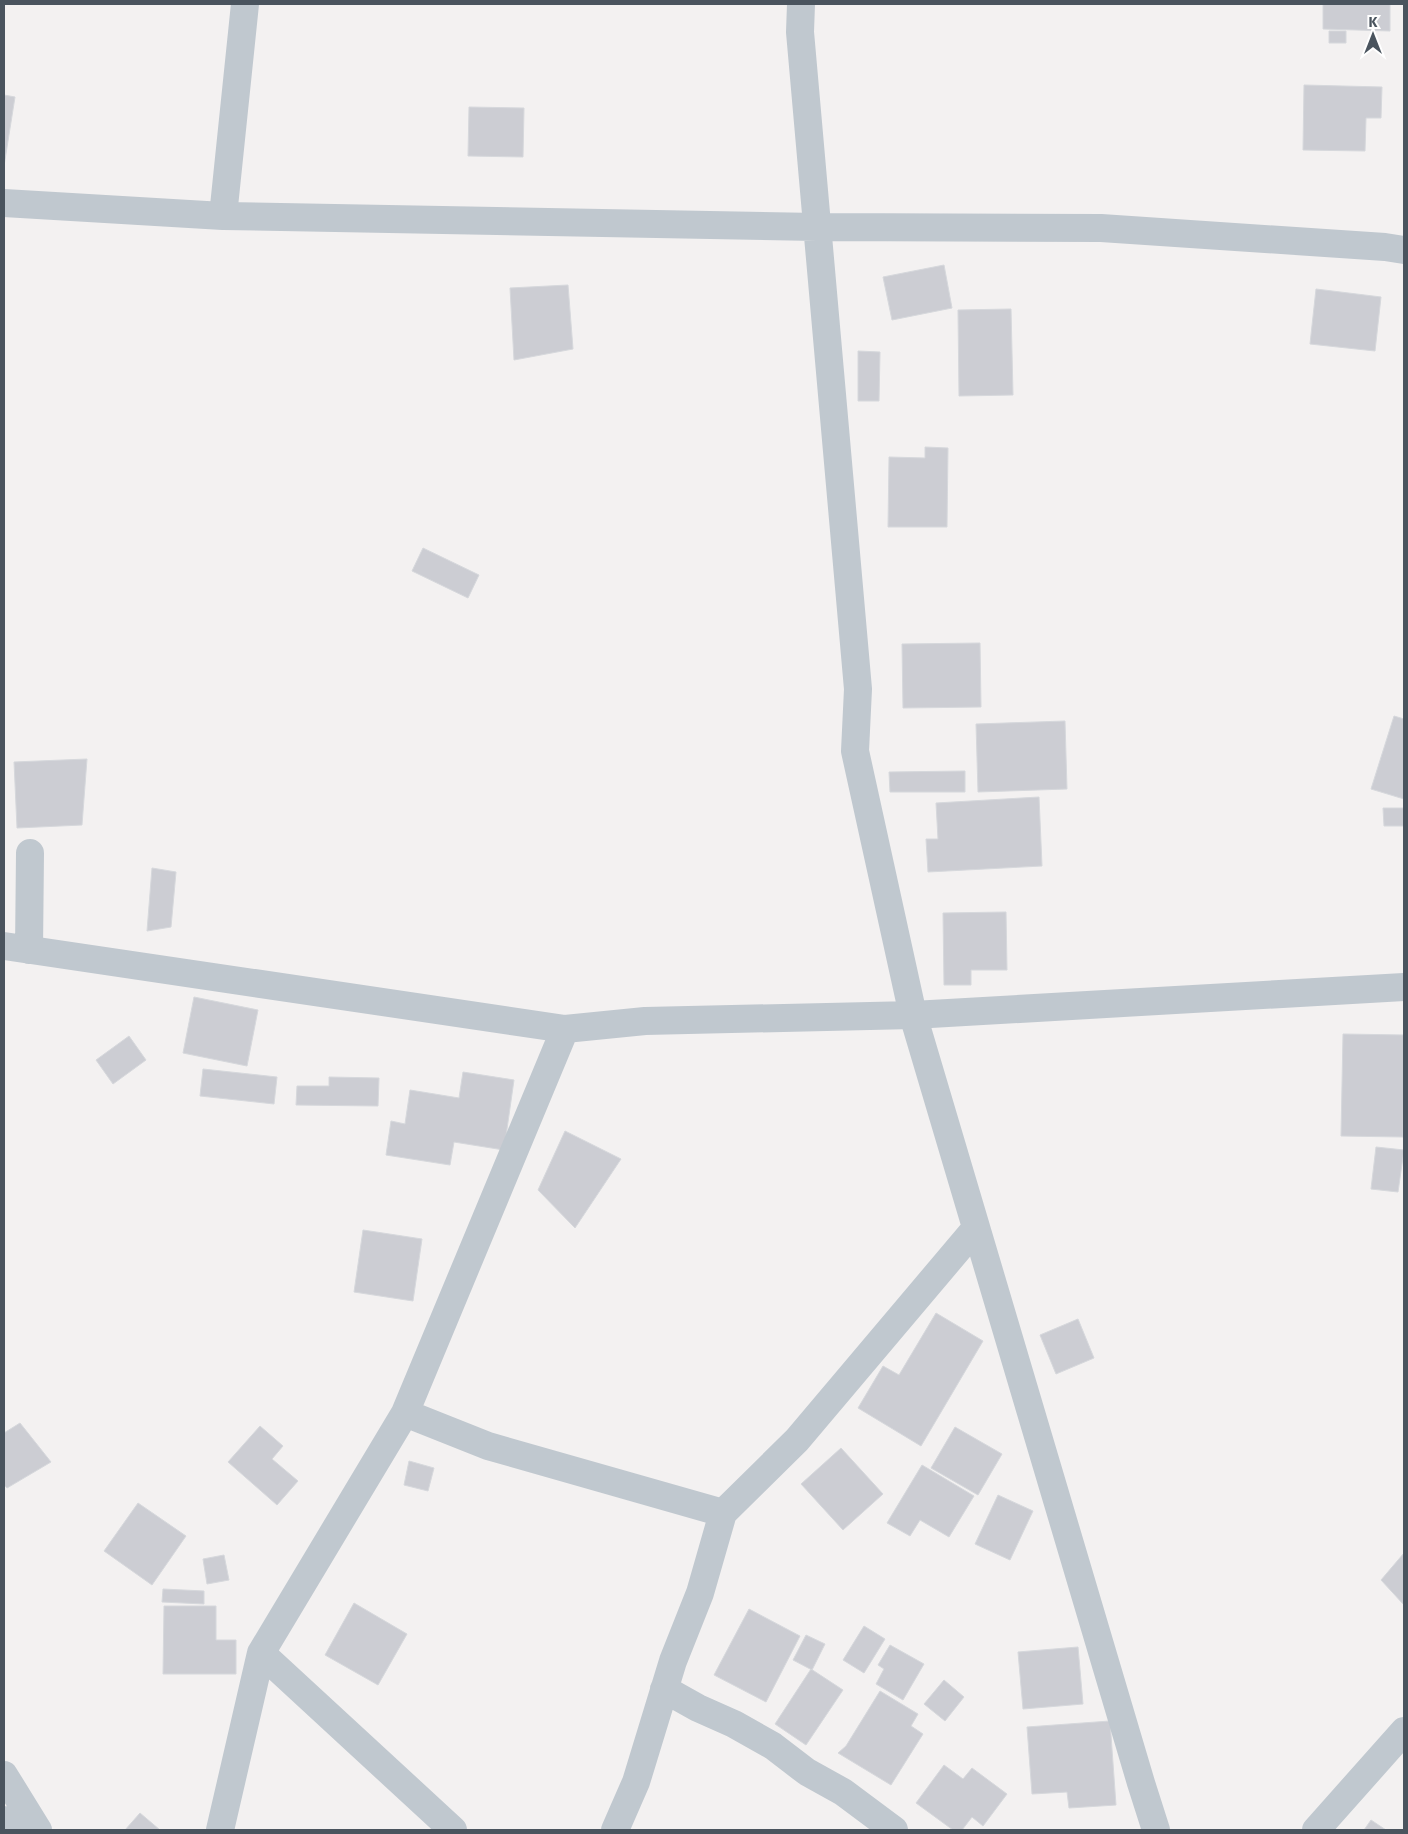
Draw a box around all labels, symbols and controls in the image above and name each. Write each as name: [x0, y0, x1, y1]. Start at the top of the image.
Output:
north arrow: [1348, 10, 1398, 60]
text: K: [1369, 14, 1379, 31]

